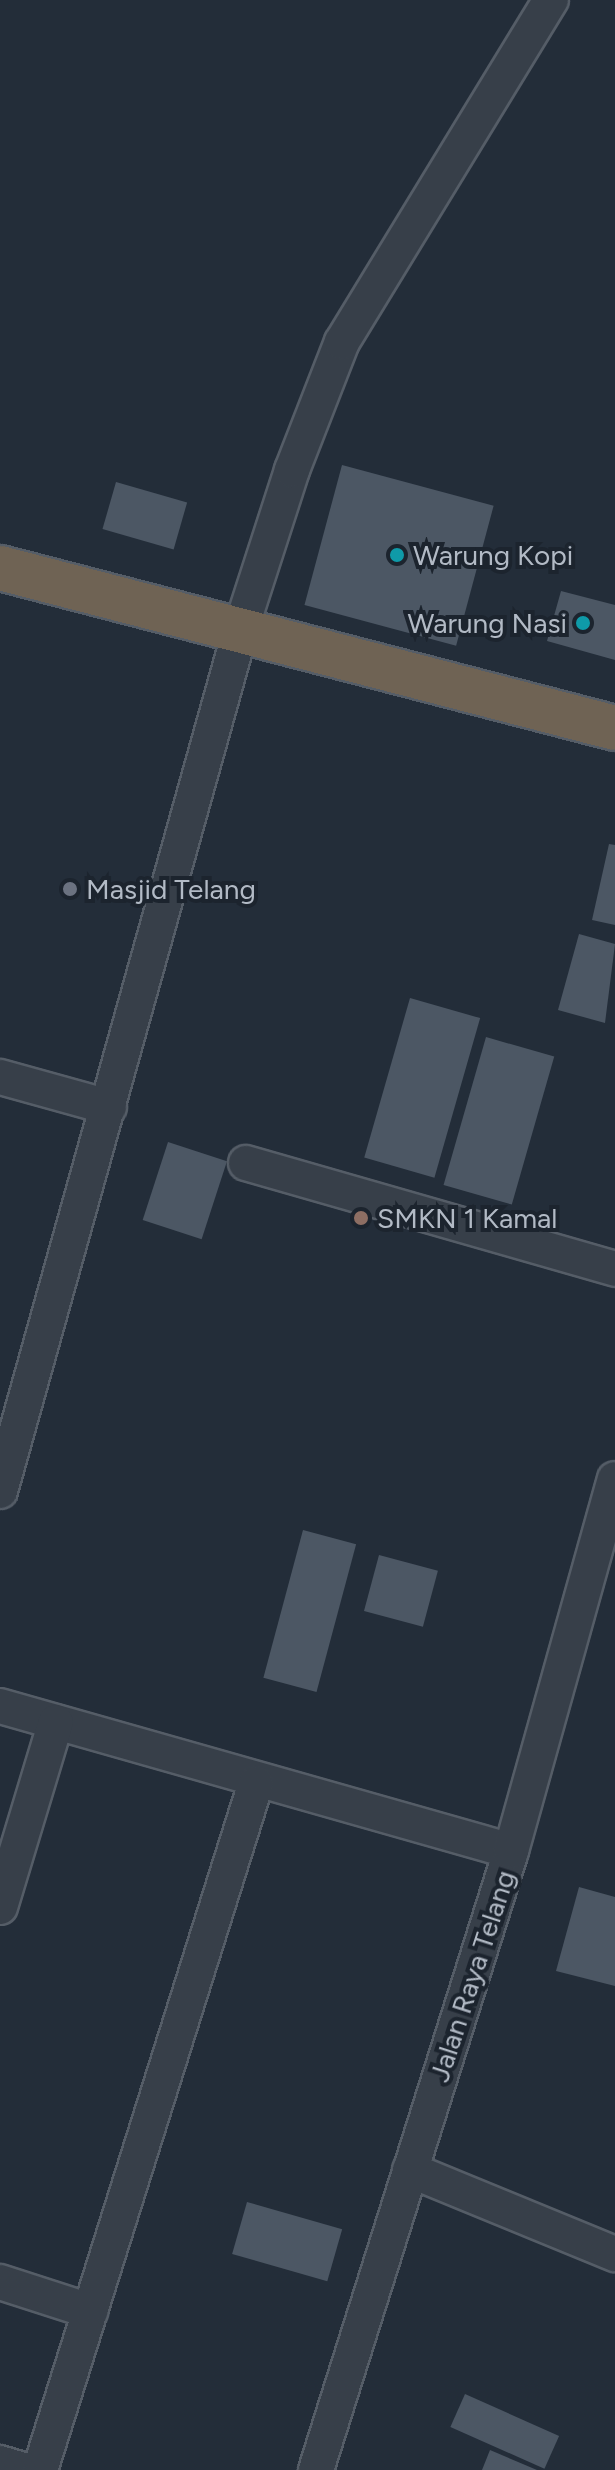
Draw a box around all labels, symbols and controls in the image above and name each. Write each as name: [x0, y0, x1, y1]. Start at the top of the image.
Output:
place label: Warung Kopi: [413, 538, 573, 572]
marker: Warung Kopi: [388, 546, 406, 564]
place label: Warung Nasi: [407, 606, 567, 640]
marker: Warung Nasi: [574, 614, 592, 632]
place label: Masjid Telang: [86, 872, 256, 906]
marker: Masjid Telang: [61, 880, 79, 898]
place label: SMKN 1 Kamal: [377, 1201, 557, 1235]
marker: SMKN 1 Kamal: [352, 1209, 370, 1227]
street label: Jalan Raya Telang: [422, 1866, 522, 2086]

